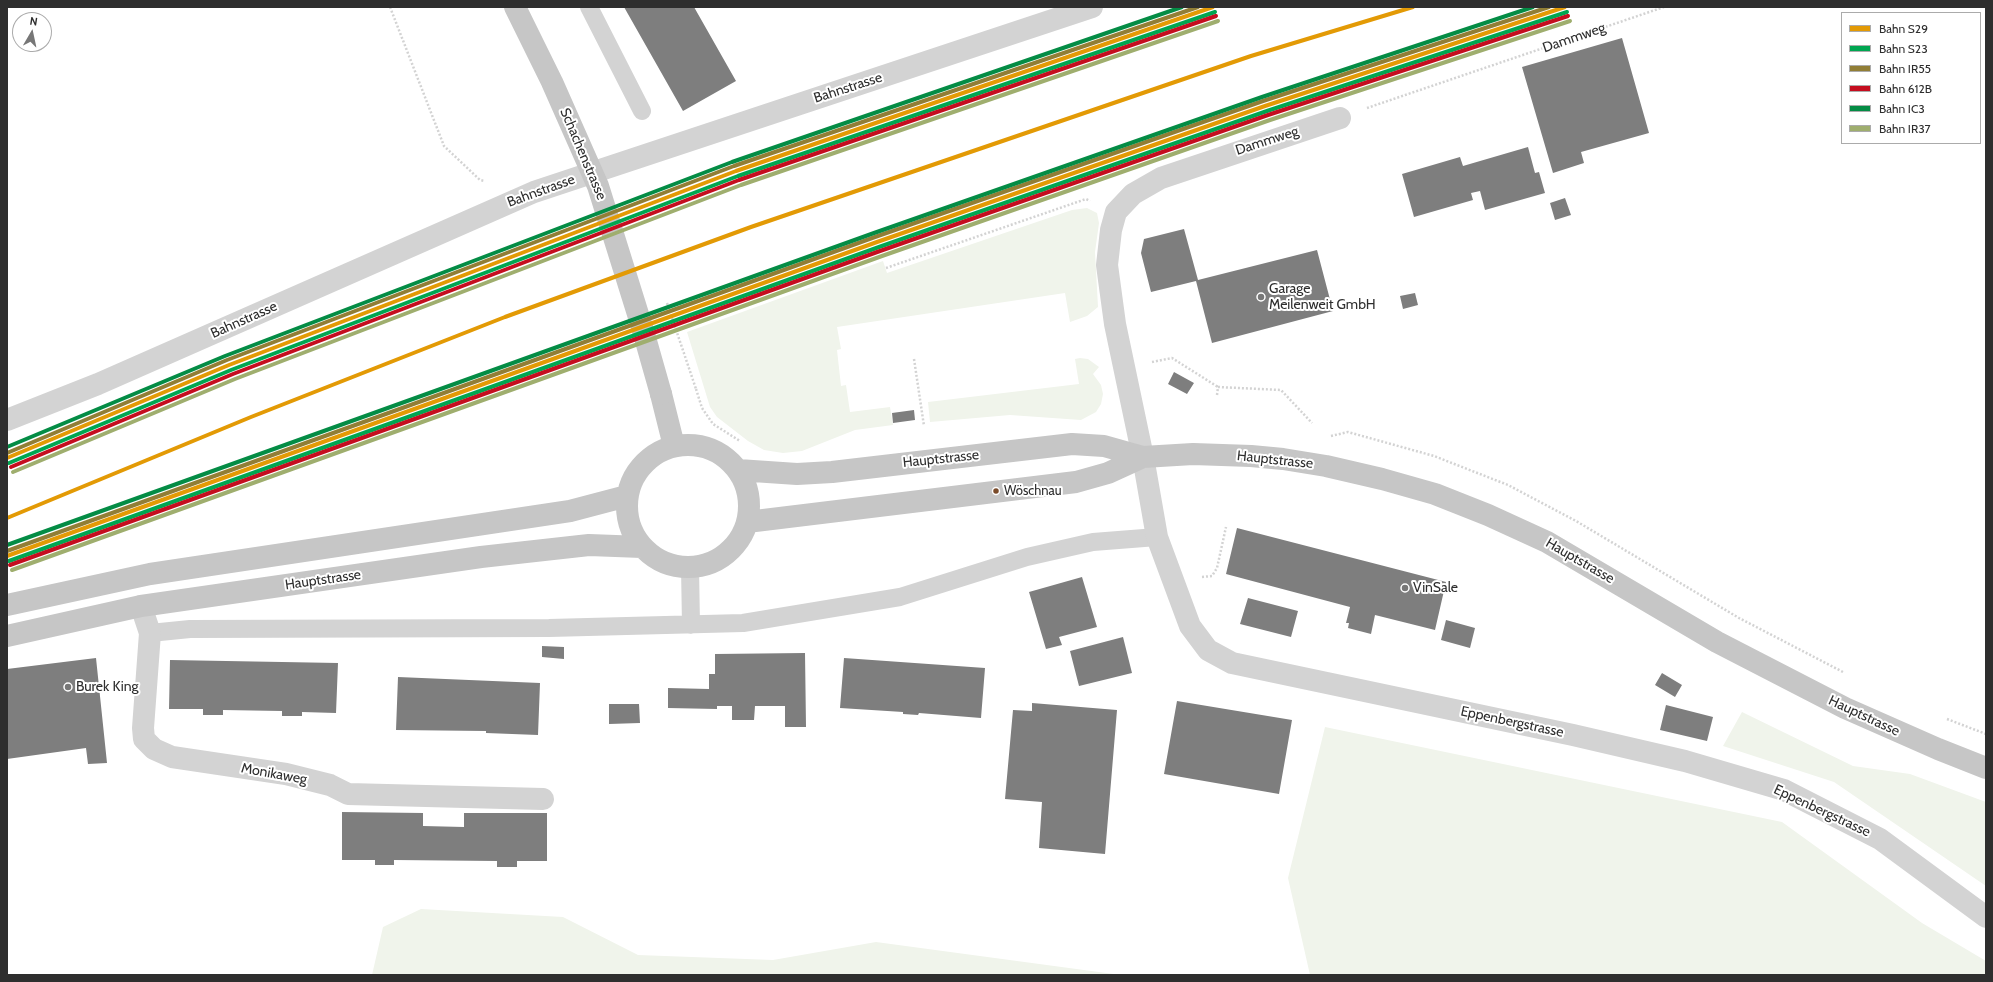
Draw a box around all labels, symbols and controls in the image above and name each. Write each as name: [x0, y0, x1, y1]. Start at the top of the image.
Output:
north arrow: [12, 12, 52, 52]
legend: [1841, 12, 1981, 144]
text: N: [29, 14, 39, 29]
street label: Dammweg: [1540, 19, 1608, 57]
text: Bahn S29: [1879, 21, 1928, 36]
text: Bahn S23: [1879, 41, 1928, 56]
text: Bahn IR55: [1879, 61, 1931, 76]
street label: Bahnstrasse: [812, 69, 884, 107]
text: Bahn 612B: [1879, 81, 1932, 96]
text: Bahn IC3: [1879, 101, 1925, 116]
street label: Schachenstrasse: [556, 106, 610, 202]
text: Bahn IR37: [1879, 121, 1931, 136]
street label: Dammweg: [1233, 123, 1301, 159]
street label: Bahnstrasse: [505, 171, 577, 211]
place label: Garage Meilenweit GmbH: [1269, 281, 1376, 314]
marker: Garage Meilenweit GmbH: [1256, 292, 1266, 302]
street label: Bahnstrasse: [208, 298, 280, 342]
street label: Hauptstrasse: [902, 447, 980, 471]
street label: Hauptstrasse: [1236, 448, 1314, 472]
place label: Wöschnau: [1004, 483, 1062, 499]
marker: Wöschnau: [991, 486, 1001, 496]
street label: Hauptstrasse: [1543, 535, 1617, 587]
street label: Hauptstrasse: [284, 566, 362, 594]
place label: VinSale: [1413, 580, 1458, 596]
marker: VinSale: [1400, 583, 1410, 593]
place label: Burek King: [76, 679, 138, 695]
marker: Burek King: [63, 682, 73, 692]
street label: Hauptstrasse: [1826, 692, 1902, 740]
street label: Eppenbergstrasse: [1459, 703, 1565, 741]
street label: Monikaweg: [240, 760, 308, 788]
street label: Eppenbergstrasse: [1771, 781, 1873, 841]

